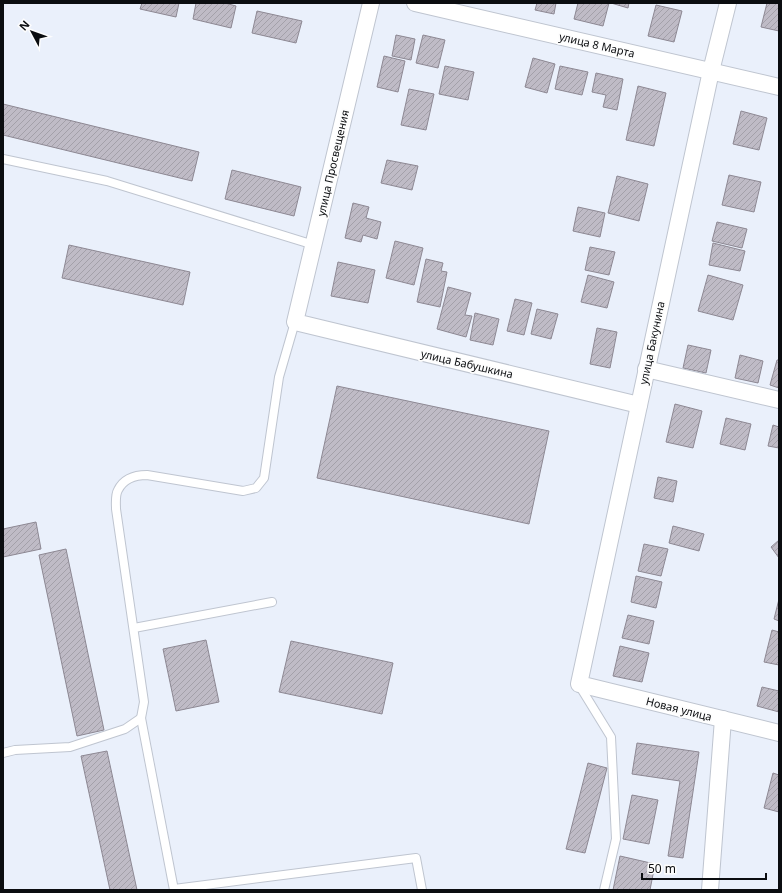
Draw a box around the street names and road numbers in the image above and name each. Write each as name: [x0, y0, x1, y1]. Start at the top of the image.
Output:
street label: улица 8 Марта: [558, 29, 636, 60]
street label: улица Просвещения: [313, 108, 352, 218]
street label: улица Бакунина: [635, 300, 668, 386]
street label: улица Бабушкина: [420, 346, 515, 381]
street label: Новая улица: [645, 693, 714, 724]

